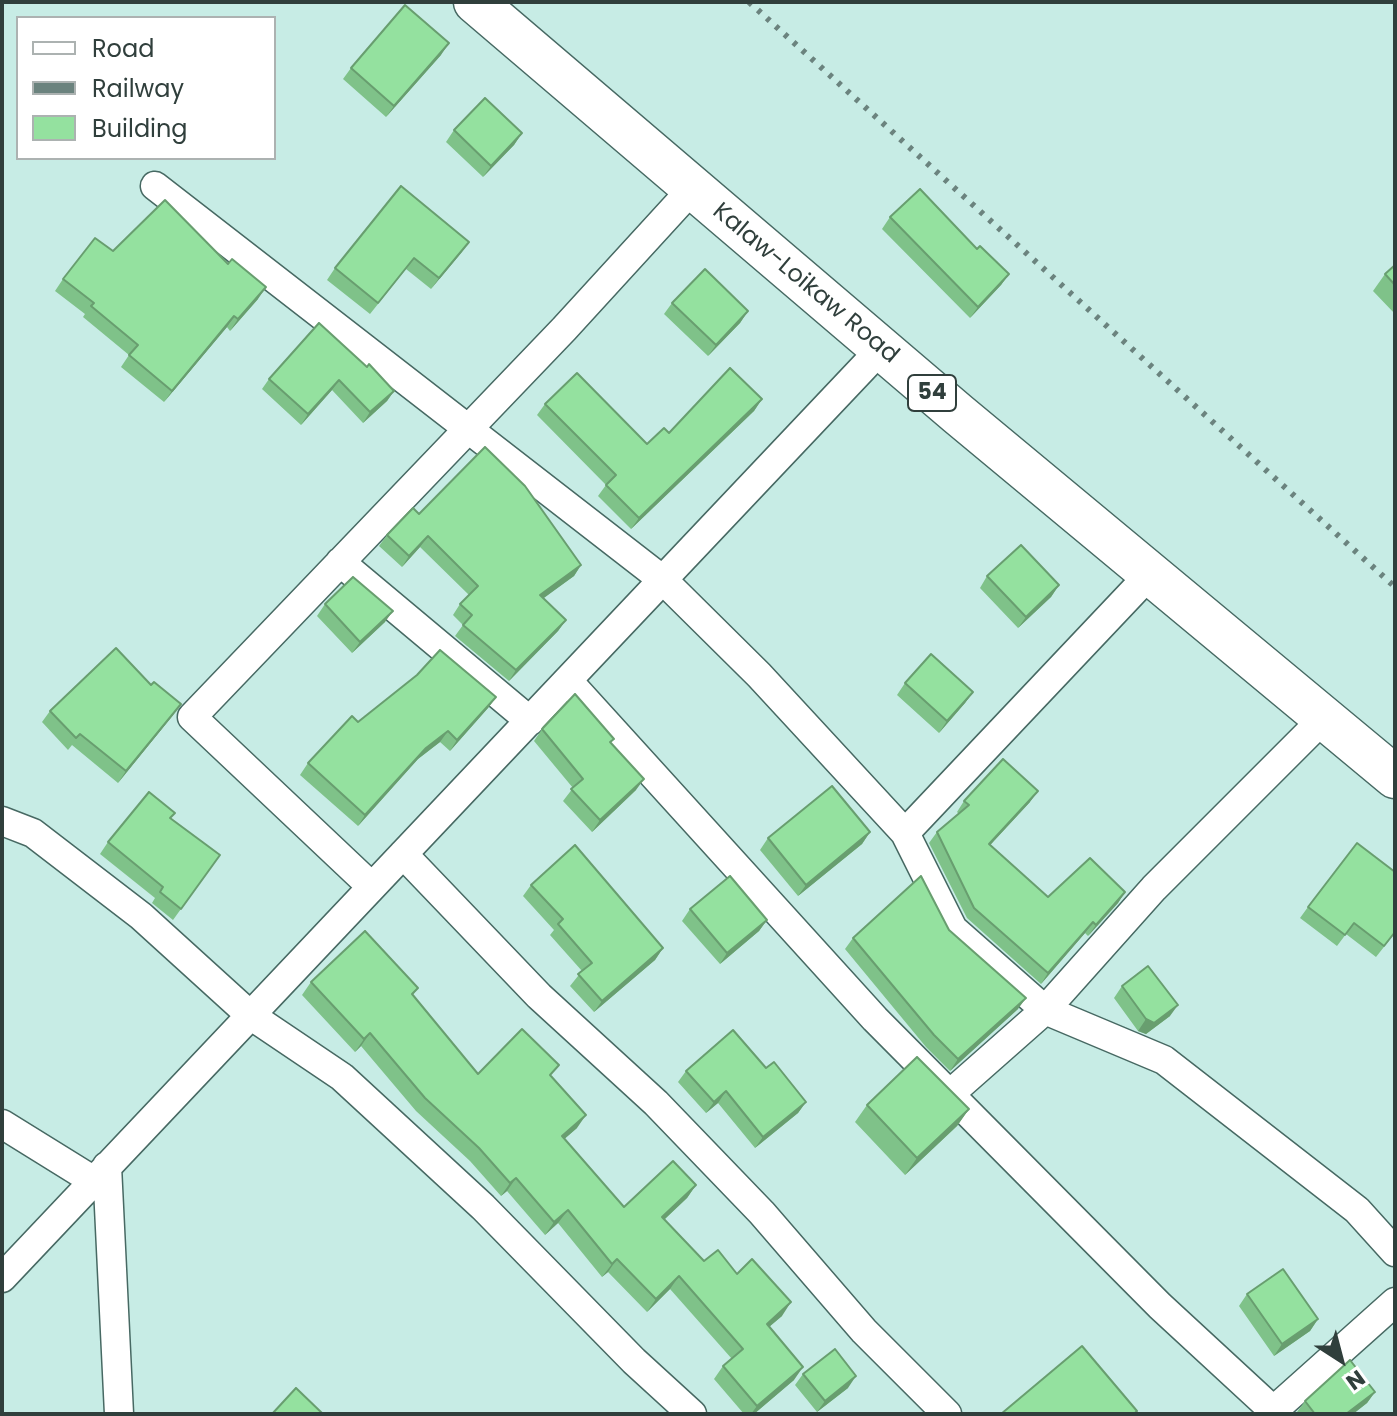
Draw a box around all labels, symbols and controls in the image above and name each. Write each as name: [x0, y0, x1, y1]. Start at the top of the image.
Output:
legend: [16, 16, 276, 160]
text: Road: [92, 32, 154, 65]
text: Railway: [92, 72, 184, 105]
text: Building: [92, 112, 188, 145]
street label: Kalaw-Loikaw Road: [706, 198, 904, 370]
road number: 54: [908, 375, 956, 411]
north arrow: [1301, 1320, 1381, 1400]
text: N: [1340, 1362, 1371, 1397]

